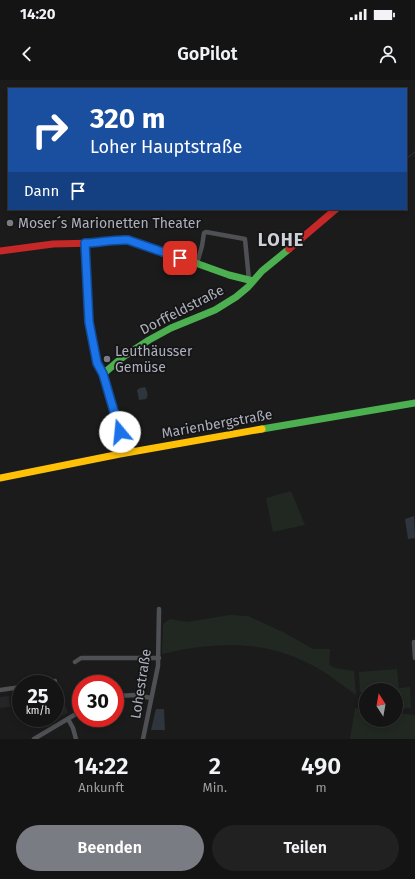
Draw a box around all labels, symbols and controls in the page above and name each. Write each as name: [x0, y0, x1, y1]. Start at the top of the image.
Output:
text: 14:20: [20, 5, 56, 23]
icon: back: [16, 43, 38, 65]
text: GoPilot: [177, 43, 238, 65]
icon: person: [377, 43, 399, 65]
text: 320 m: [90, 102, 165, 135]
icon: right: [24, 104, 76, 156]
text: Loher Hauptstraße: [90, 136, 242, 158]
icon: arrive: [67, 180, 89, 202]
text: Dann: [24, 182, 59, 200]
place label: Moser´s Marionetten Theater: [18, 215, 201, 232]
marker: Moser´s Marionetten Theater: [5, 218, 15, 228]
district label: LOHE: [258, 229, 304, 251]
pin: [163, 241, 197, 275]
icon: arrive: [169, 247, 191, 269]
street label: Dorffeldstraße: [137, 282, 227, 338]
place label: Leuthäusser Gemüse: [115, 343, 193, 376]
marker: Leuthäusser Gemüse: [102, 354, 112, 364]
street label: Marienbergstraße: [160, 406, 274, 442]
position arrow: [99, 411, 141, 453]
street label: Lohestraße: [127, 648, 155, 720]
speed limit sign: 30: [72, 675, 124, 727]
north arrow: [359, 683, 403, 727]
map controls: [359, 683, 403, 727]
text: 25: [27, 684, 49, 708]
text: km/h: [26, 705, 50, 717]
text: 14:22: [74, 752, 129, 780]
text: 2: [209, 752, 221, 780]
text: 490: [301, 752, 341, 780]
text: Ankunft: [78, 780, 124, 795]
text: Min.: [203, 780, 227, 795]
text: m: [315, 780, 327, 795]
button: Beenden: [16, 825, 204, 871]
button: Teilen: [212, 825, 399, 871]

